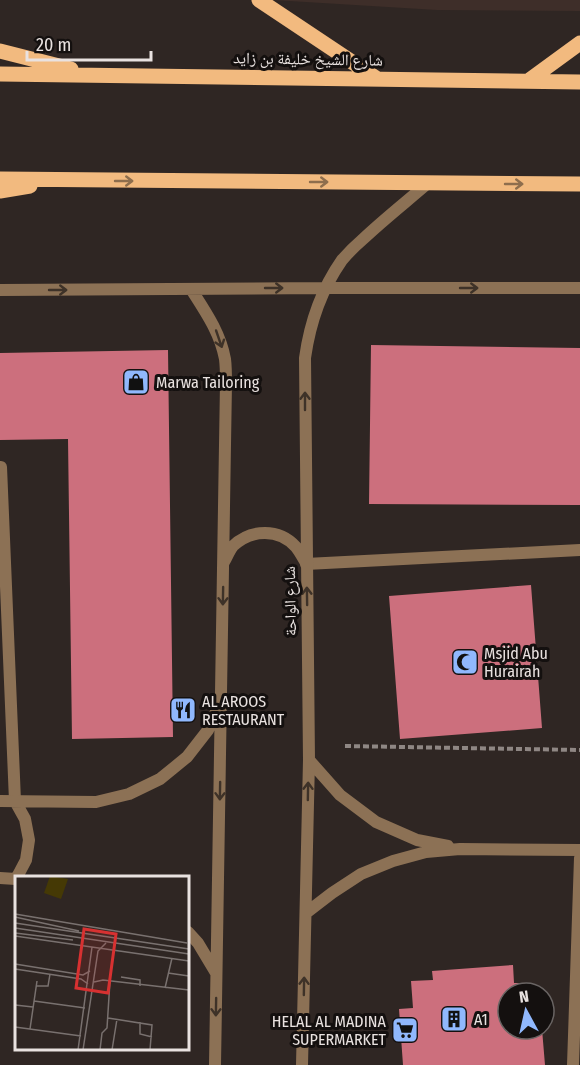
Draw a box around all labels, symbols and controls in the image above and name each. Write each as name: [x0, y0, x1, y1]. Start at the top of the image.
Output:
scale bar: [27, 24, 152, 62]
text: 20 m: [36, 34, 71, 56]
street label: شارع الشيخ خليفة بن زايد: [233, 48, 383, 71]
one-way arrow: [114, 175, 134, 187]
one-way arrow: [309, 176, 329, 188]
one-way arrow: [504, 178, 524, 190]
one-way arrow: [264, 282, 284, 294]
one-way arrow: [459, 282, 479, 294]
one-way arrow: [48, 284, 68, 295]
one-way arrow: [214, 330, 225, 349]
shop icon: Marwa Tailoring: [121, 367, 151, 397]
place label: Marwa Tailoring: [156, 373, 260, 392]
one-way arrow: [299, 391, 311, 411]
street label: شارع الواحة: [280, 566, 301, 636]
one-way arrow: [217, 586, 229, 606]
one-way arrow: [301, 586, 313, 606]
place label: Msjid Abu Hurairah: [484, 644, 548, 681]
mosque icon: Msjid Abu Hurairah: [450, 647, 480, 677]
place label: AL AROOS RESTAURANT: [202, 692, 285, 729]
restaurant icon: AL AROOS RESTAURANT: [168, 695, 198, 725]
one-way arrow: [214, 781, 226, 801]
one-way arrow: [302, 781, 314, 801]
inset map: [15, 876, 189, 1050]
one-way arrow: [298, 976, 310, 996]
north arrow: [496, 981, 556, 1041]
text: N: [518, 987, 530, 1007]
one-way arrow: [210, 997, 222, 1017]
building icon: A1: [439, 1004, 469, 1034]
place label: A1: [474, 1010, 488, 1029]
place label: HELAL AL MADINA SUPERMARKET: [272, 1012, 387, 1049]
supermarket icon: HELAL AL MADINA SUPERMARKET: [390, 1015, 420, 1045]

